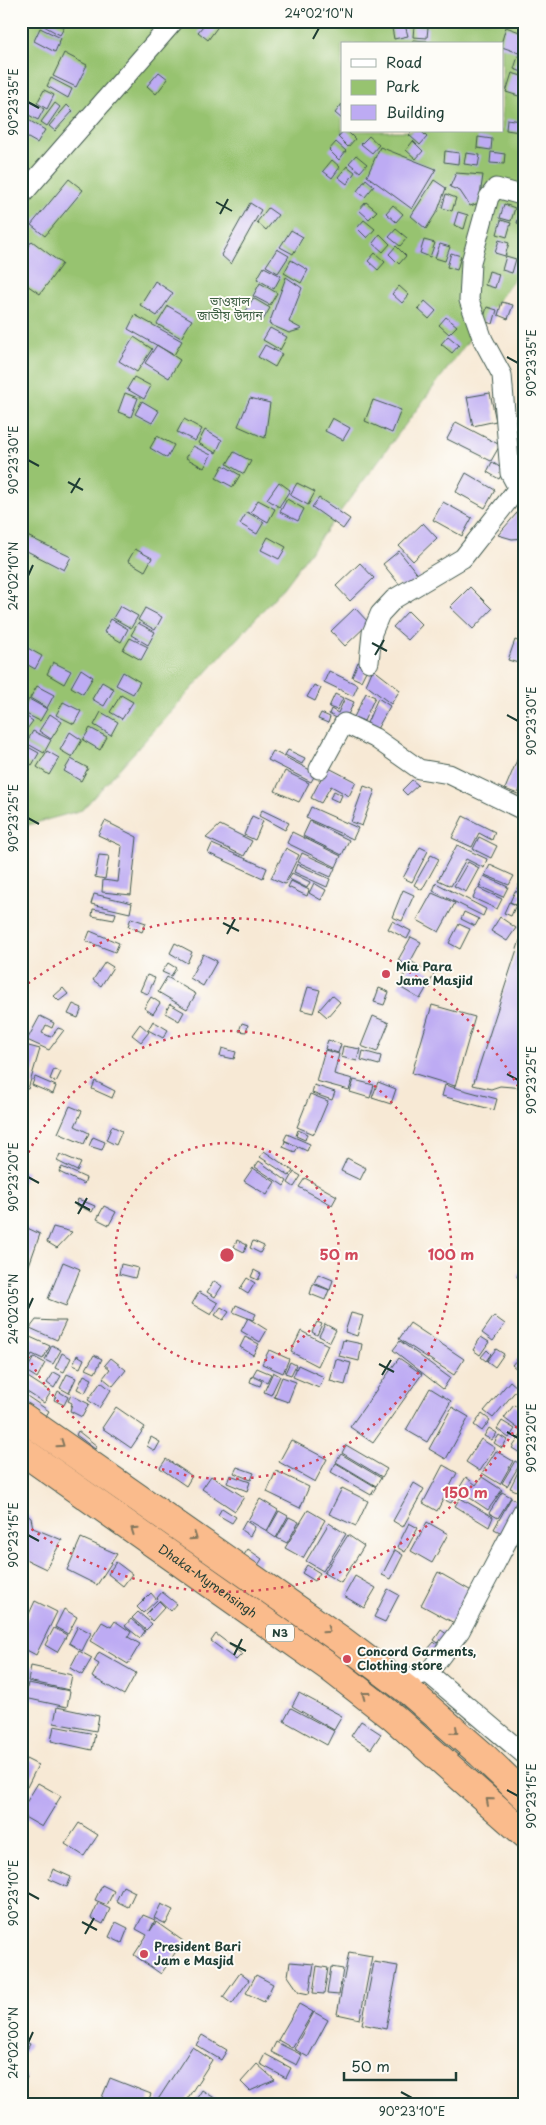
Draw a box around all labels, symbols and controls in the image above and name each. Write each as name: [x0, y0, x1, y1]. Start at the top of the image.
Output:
text: 24°02'10"N: [285, 4, 353, 22]
legend: [341, 42, 504, 132]
text: Road: [386, 50, 422, 73]
text: 90°23'35"E: [4, 68, 22, 136]
text: Park: [386, 74, 420, 97]
text: Building: [386, 100, 445, 123]
park label: ভাওয়াল জাতীয় উদ্যান: [196, 292, 264, 324]
text: 90°23'35"E: [522, 329, 540, 397]
text: 90°23'30"E: [4, 426, 22, 494]
text: 24°02'10"N: [4, 542, 22, 610]
text: 90°23'30"E: [522, 687, 540, 755]
text: 90°23'25"E: [4, 784, 22, 852]
place label: Mia Para Jame Masjid: [396, 957, 473, 989]
marker: Mia Para Jame Masjid: [380, 968, 392, 980]
text: 90°23'25"E: [522, 1046, 540, 1114]
text: 90°23'20"E: [4, 1142, 22, 1212]
text: 50 m: [320, 1242, 358, 1265]
text: 100 m: [428, 1242, 474, 1265]
centre of rings: [218, 1246, 236, 1264]
text: 24°02'05"N: [4, 1274, 22, 1344]
text: 90°23'20"E: [522, 1403, 540, 1473]
one-way arrow: [55, 1438, 65, 1447]
text: 150 m: [442, 1480, 488, 1503]
text: 90°23'15"E: [4, 1502, 22, 1568]
one-way arrow: [130, 1527, 139, 1536]
one-way arrow: [188, 1531, 198, 1540]
street label: Dhaka-Mymensingh: [155, 1539, 261, 1622]
one-way arrow: [321, 1624, 331, 1633]
road number: N3: [266, 1625, 294, 1642]
place label: Concord Garments, Clothing store: [357, 1642, 476, 1674]
marker: Concord Garments, Clothing store: [341, 1653, 353, 1665]
one-way arrow: [362, 1693, 371, 1701]
one-way arrow: [449, 1725, 458, 1734]
text: 90°23'15"E: [522, 1763, 540, 1829]
one-way arrow: [485, 1798, 494, 1807]
text: 90°23'10"E: [4, 1860, 22, 1926]
place label: President Bari Jam e Masjid: [154, 1937, 241, 1969]
marker: President Bari Jam e Masjid: [138, 1948, 150, 1960]
text: 24°02'00"N: [4, 2007, 22, 2079]
scale bar: [344, 2050, 456, 2082]
text: 50 m: [351, 2054, 390, 2077]
text: 90°23'10"E: [379, 2102, 445, 2120]

